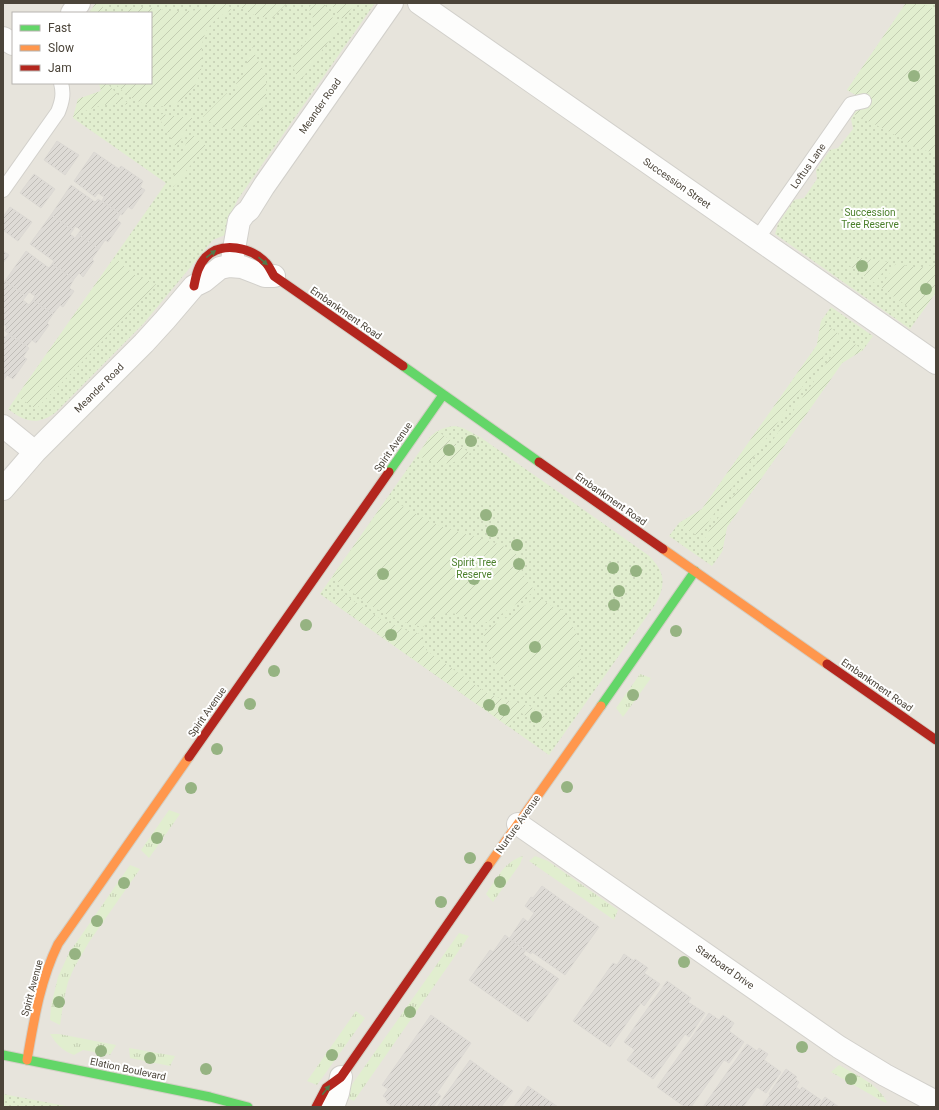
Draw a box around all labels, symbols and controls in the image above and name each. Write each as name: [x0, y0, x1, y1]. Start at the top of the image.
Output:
legend: [12, 12, 152, 84]
text: Fast: [48, 21, 71, 35]
text: Slow: [48, 41, 74, 55]
text: Jam: [48, 61, 72, 75]
street label: Meander Road: [297, 76, 343, 136]
street label: Loftus Lane: [788, 141, 828, 191]
street label: Succession Street: [641, 156, 713, 210]
park label: Succession Tree Reserve: [841, 207, 899, 230]
one-way arrow: [205, 250, 216, 258]
one-way arrow: [257, 256, 268, 265]
street label: Embankment Road: [308, 284, 384, 342]
street label: Meander Road: [72, 361, 126, 415]
street label: Spirit Avenue: [372, 420, 414, 474]
street label: Embankment Road: [573, 470, 649, 528]
park label: Spirit Tree Reserve: [452, 557, 496, 580]
street label: Embankment Road: [839, 656, 915, 714]
street label: Spirit Avenue: [186, 685, 228, 739]
street label: Nurture Avenue: [494, 793, 542, 855]
street label: Starboard Drive: [694, 943, 756, 991]
street label: Spirit Avenue: [19, 958, 45, 1018]
street label: Elation Boulevard: [89, 1056, 167, 1082]
one-way arrow: [322, 1085, 331, 1096]

